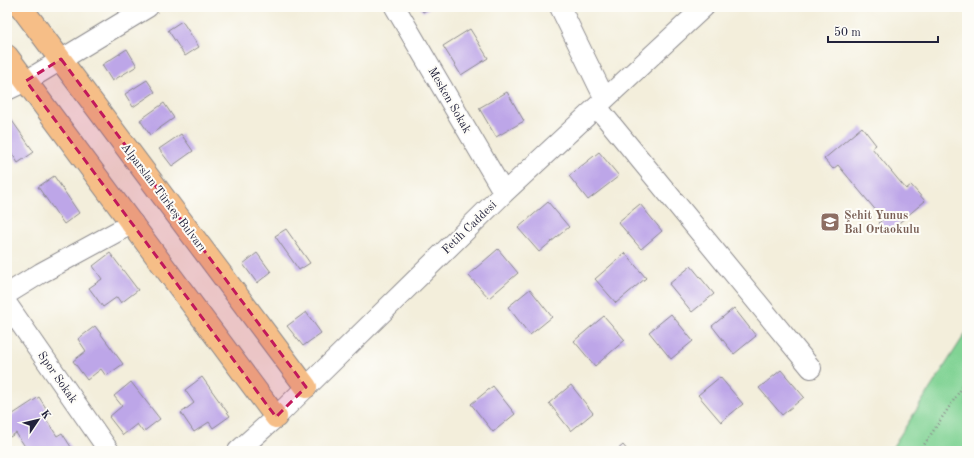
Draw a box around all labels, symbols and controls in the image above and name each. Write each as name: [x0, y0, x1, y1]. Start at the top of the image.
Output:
scale bar: [828, 18, 938, 44]
text: 50 m: [834, 26, 861, 39]
street label: Mesken Sokak: [425, 65, 473, 136]
street label: Alparslan Türkeş Bulvarı: [119, 141, 208, 254]
street label: Fetih Caddesi: [440, 199, 499, 257]
place label: Şehit Yunus Bal Ortaokulu: [844, 210, 920, 236]
school or university icon: Şehit Yunus Bal Ortaokulu: [819, 211, 841, 233]
street label: Spor Sokak: [35, 350, 79, 405]
north arrow: [18, 400, 58, 440]
text: K: [38, 408, 52, 422]

